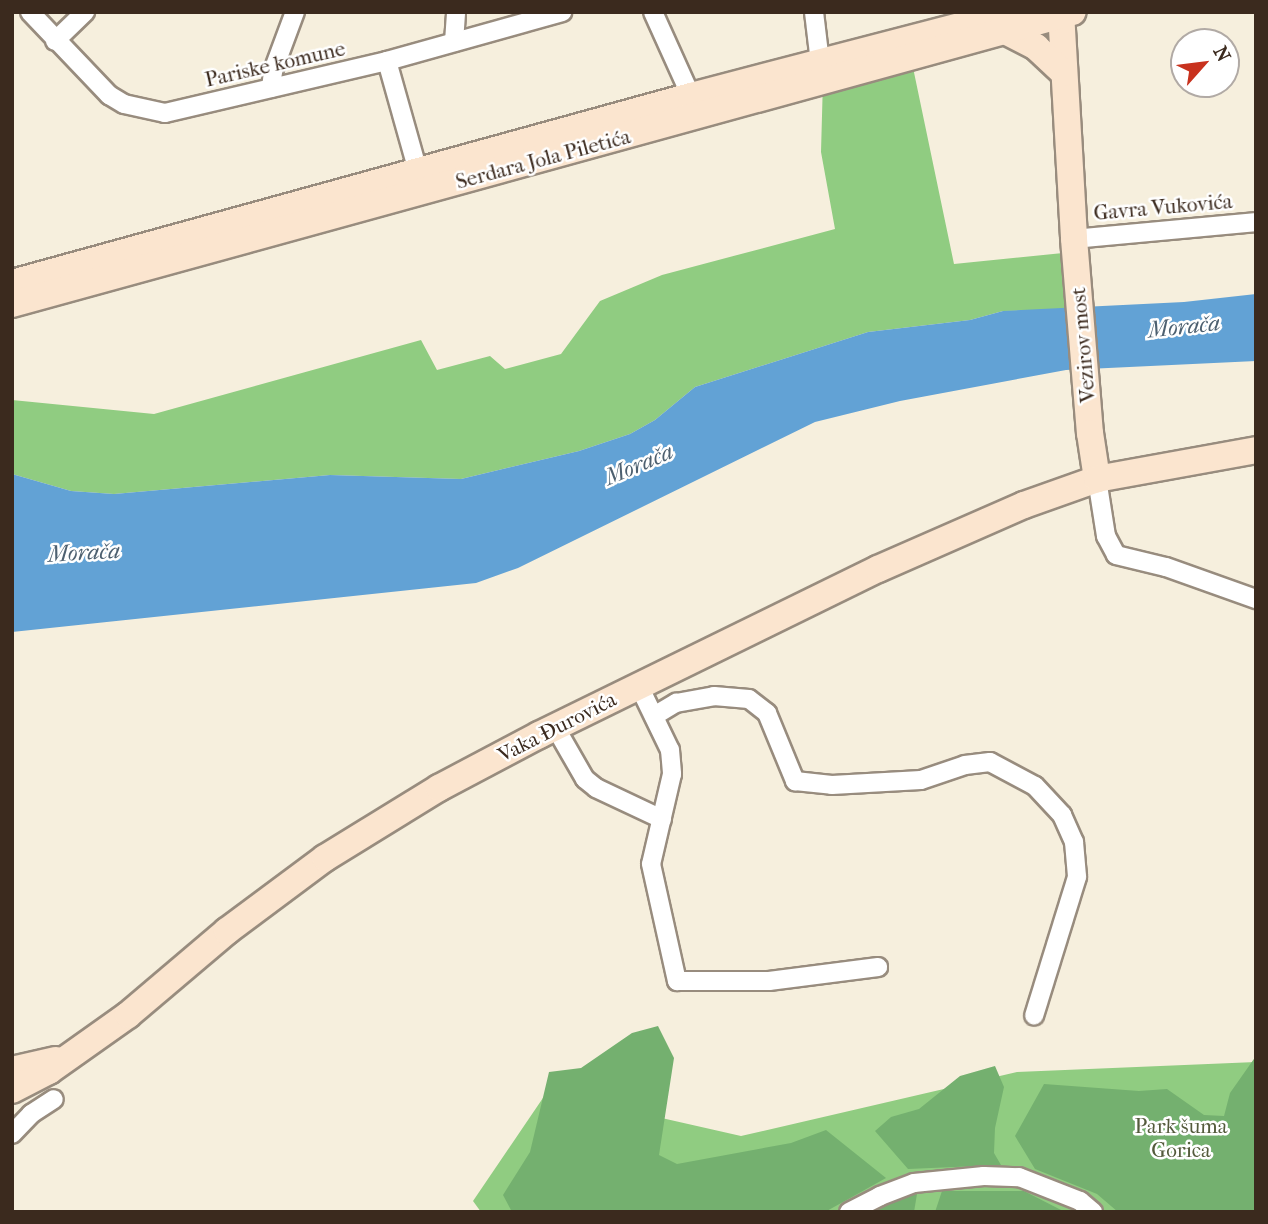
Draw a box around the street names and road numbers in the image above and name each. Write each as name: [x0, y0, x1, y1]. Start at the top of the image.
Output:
street label: Pariske komune: [202, 36, 348, 92]
street label: Serdara Jola Piletića: [453, 124, 633, 194]
street label: Gavra Vukovića: [1093, 188, 1233, 226]
street label: Vezirov most: [1065, 286, 1101, 404]
street label: Vaka Đurovića: [494, 686, 620, 768]

